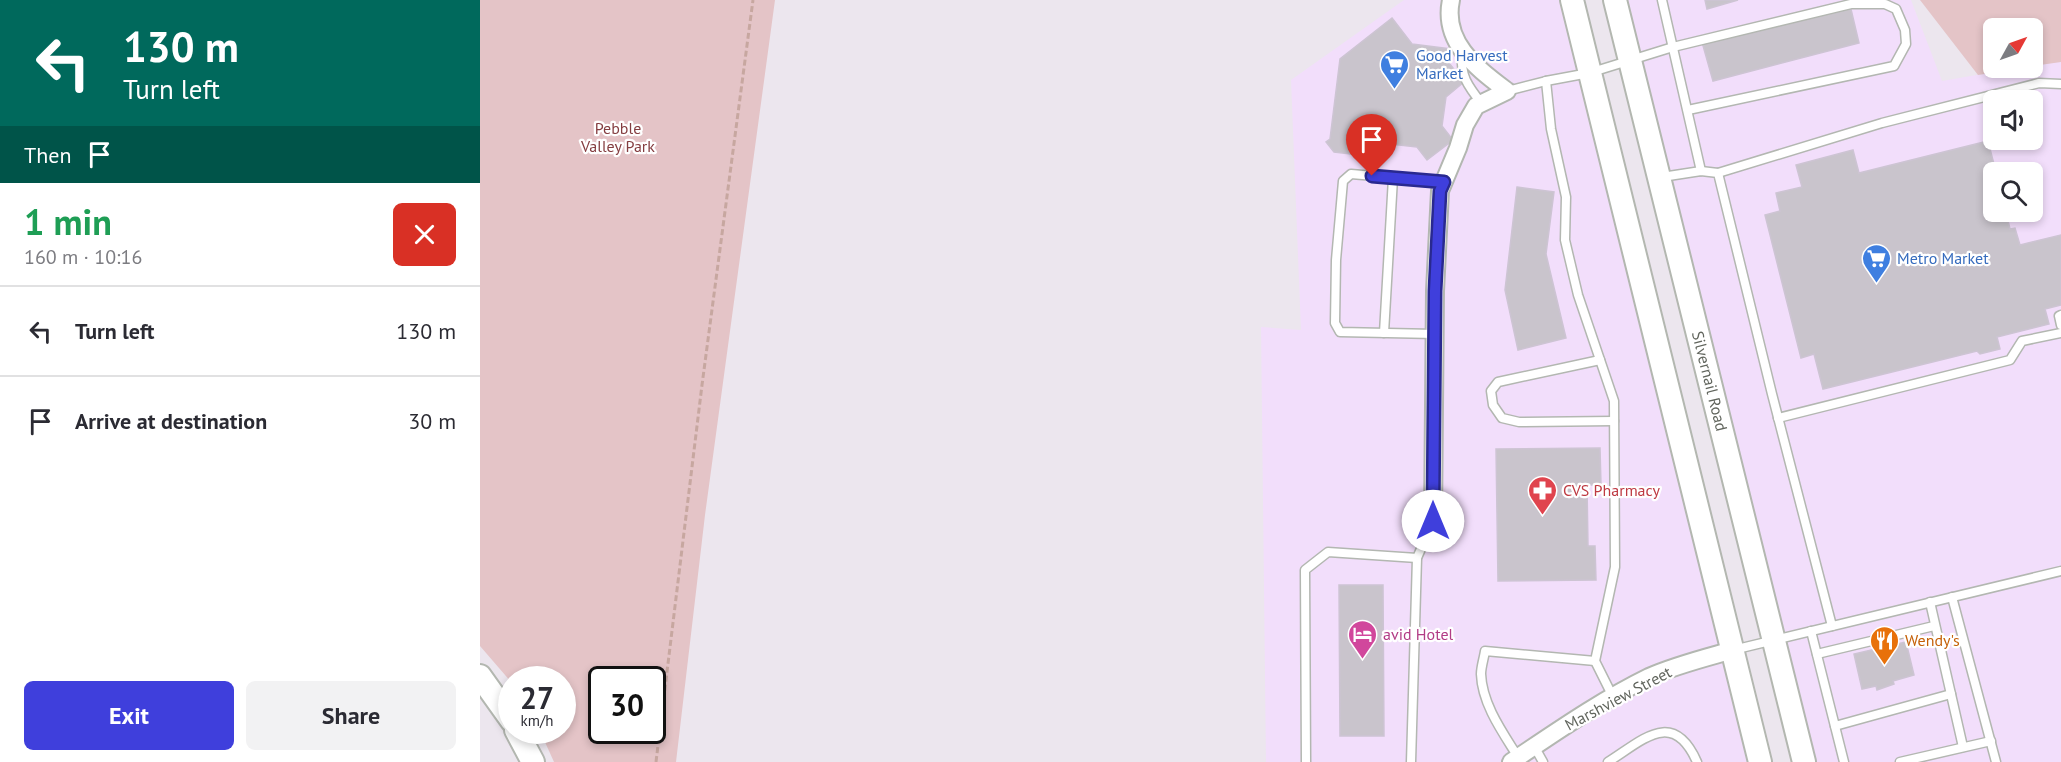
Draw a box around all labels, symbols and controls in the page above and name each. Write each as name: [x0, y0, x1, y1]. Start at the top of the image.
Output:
north arrow: [1983, 18, 2043, 78]
map controls: [1983, 18, 2043, 222]
text: 130 m: [123, 19, 239, 74]
icon: left: [24, 24, 102, 102]
place label: Good Harvest Market: [1416, 45, 1508, 83]
supermarket icon: Good Harvest Market: [1379, 48, 1411, 90]
text: Turn left: [123, 72, 220, 106]
button: sound: [1983, 90, 2043, 150]
pin: [1346, 114, 1397, 176]
park label: Pebble Valley Park: [580, 118, 655, 156]
icon: arrive: [1355, 123, 1388, 156]
icon: arrive: [83, 138, 116, 171]
text: Then: [24, 141, 71, 169]
button: search: [1983, 162, 2043, 222]
text: 1 min: [24, 198, 112, 245]
button: close: [393, 203, 456, 266]
supermarket icon: Metro Market: [1860, 242, 1892, 284]
text: 160 m · 10:16: [24, 244, 142, 270]
place label: Metro Market: [1897, 248, 1989, 268]
icon: left: [24, 315, 57, 348]
text: Turn left: [75, 317, 155, 345]
text: 130 m: [396, 317, 456, 345]
street label: Silvernail Road: [1688, 329, 1732, 433]
icon: arrive: [24, 405, 57, 438]
text: Arrive at destination: [75, 407, 267, 435]
text: 30 m: [408, 407, 456, 435]
pharmacy icon: CVS Pharmacy: [1526, 474, 1558, 516]
place label: CVS Pharmacy: [1563, 480, 1661, 500]
position arrow: [1401, 489, 1465, 553]
hotel icon: avid Hotel: [1346, 618, 1378, 660]
place label: avid Hotel: [1383, 624, 1454, 644]
restaurant icon: Wendy's: [1868, 624, 1900, 666]
place label: Wendy's: [1905, 630, 1960, 650]
street label: Marshview Street: [1561, 661, 1675, 735]
speed limit sign: 30: [588, 666, 666, 744]
text: 27: [520, 678, 554, 717]
button: Exit: [24, 681, 234, 750]
button: Share: [246, 681, 456, 750]
text: km/h: [521, 711, 553, 730]

